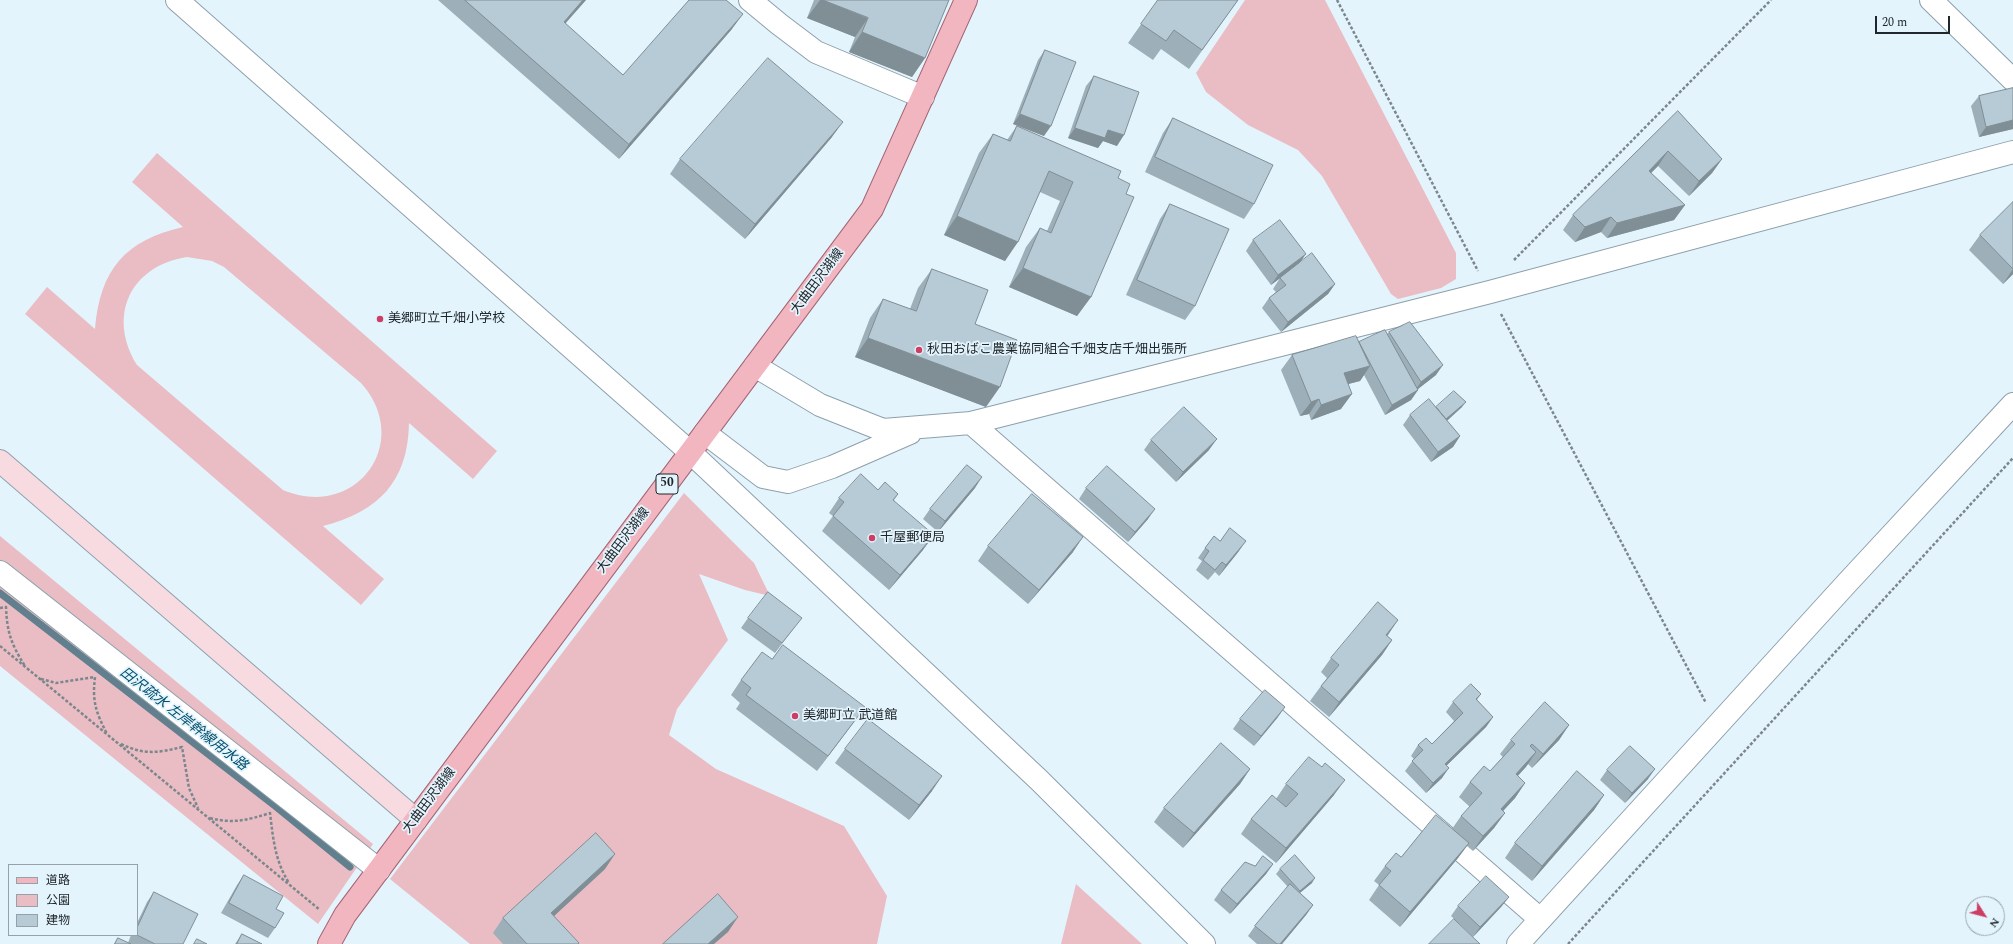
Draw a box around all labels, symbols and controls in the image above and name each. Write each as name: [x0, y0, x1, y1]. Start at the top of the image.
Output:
scale bar: [1877, 8, 1952, 34]
text: 20 m: [1882, 13, 1907, 32]
street label: 大曲田沢湖線: [788, 246, 848, 318]
place label: 美郷町立千畑小学校: [388, 311, 505, 327]
marker: 美郷町立千畑小学校: [375, 314, 385, 324]
place label: 秋田おばこ農業協同組合千畑支店千畑出張所: [927, 342, 1187, 358]
marker: 秋田おばこ農業協同組合千畑支店千畑出張所: [914, 345, 924, 355]
road number: 50: [656, 474, 678, 494]
street label: 大曲田沢湖線: [594, 505, 654, 577]
place label: 千屋郵便局: [880, 530, 945, 546]
marker: 千屋郵便局: [867, 533, 877, 543]
water label: 田沢疏水 左岸幹線用水路: [116, 665, 250, 775]
place label: 美郷町立 武道館: [803, 708, 897, 724]
marker: 美郷町立 武道館: [790, 711, 800, 721]
street label: 大曲田沢湖線: [400, 765, 460, 837]
legend: [8, 864, 138, 936]
text: 道路: [46, 871, 70, 890]
text: 公園: [46, 891, 70, 910]
north arrow: [1965, 896, 2005, 936]
text: 建物: [46, 911, 70, 930]
text: N: [1985, 914, 2004, 931]

